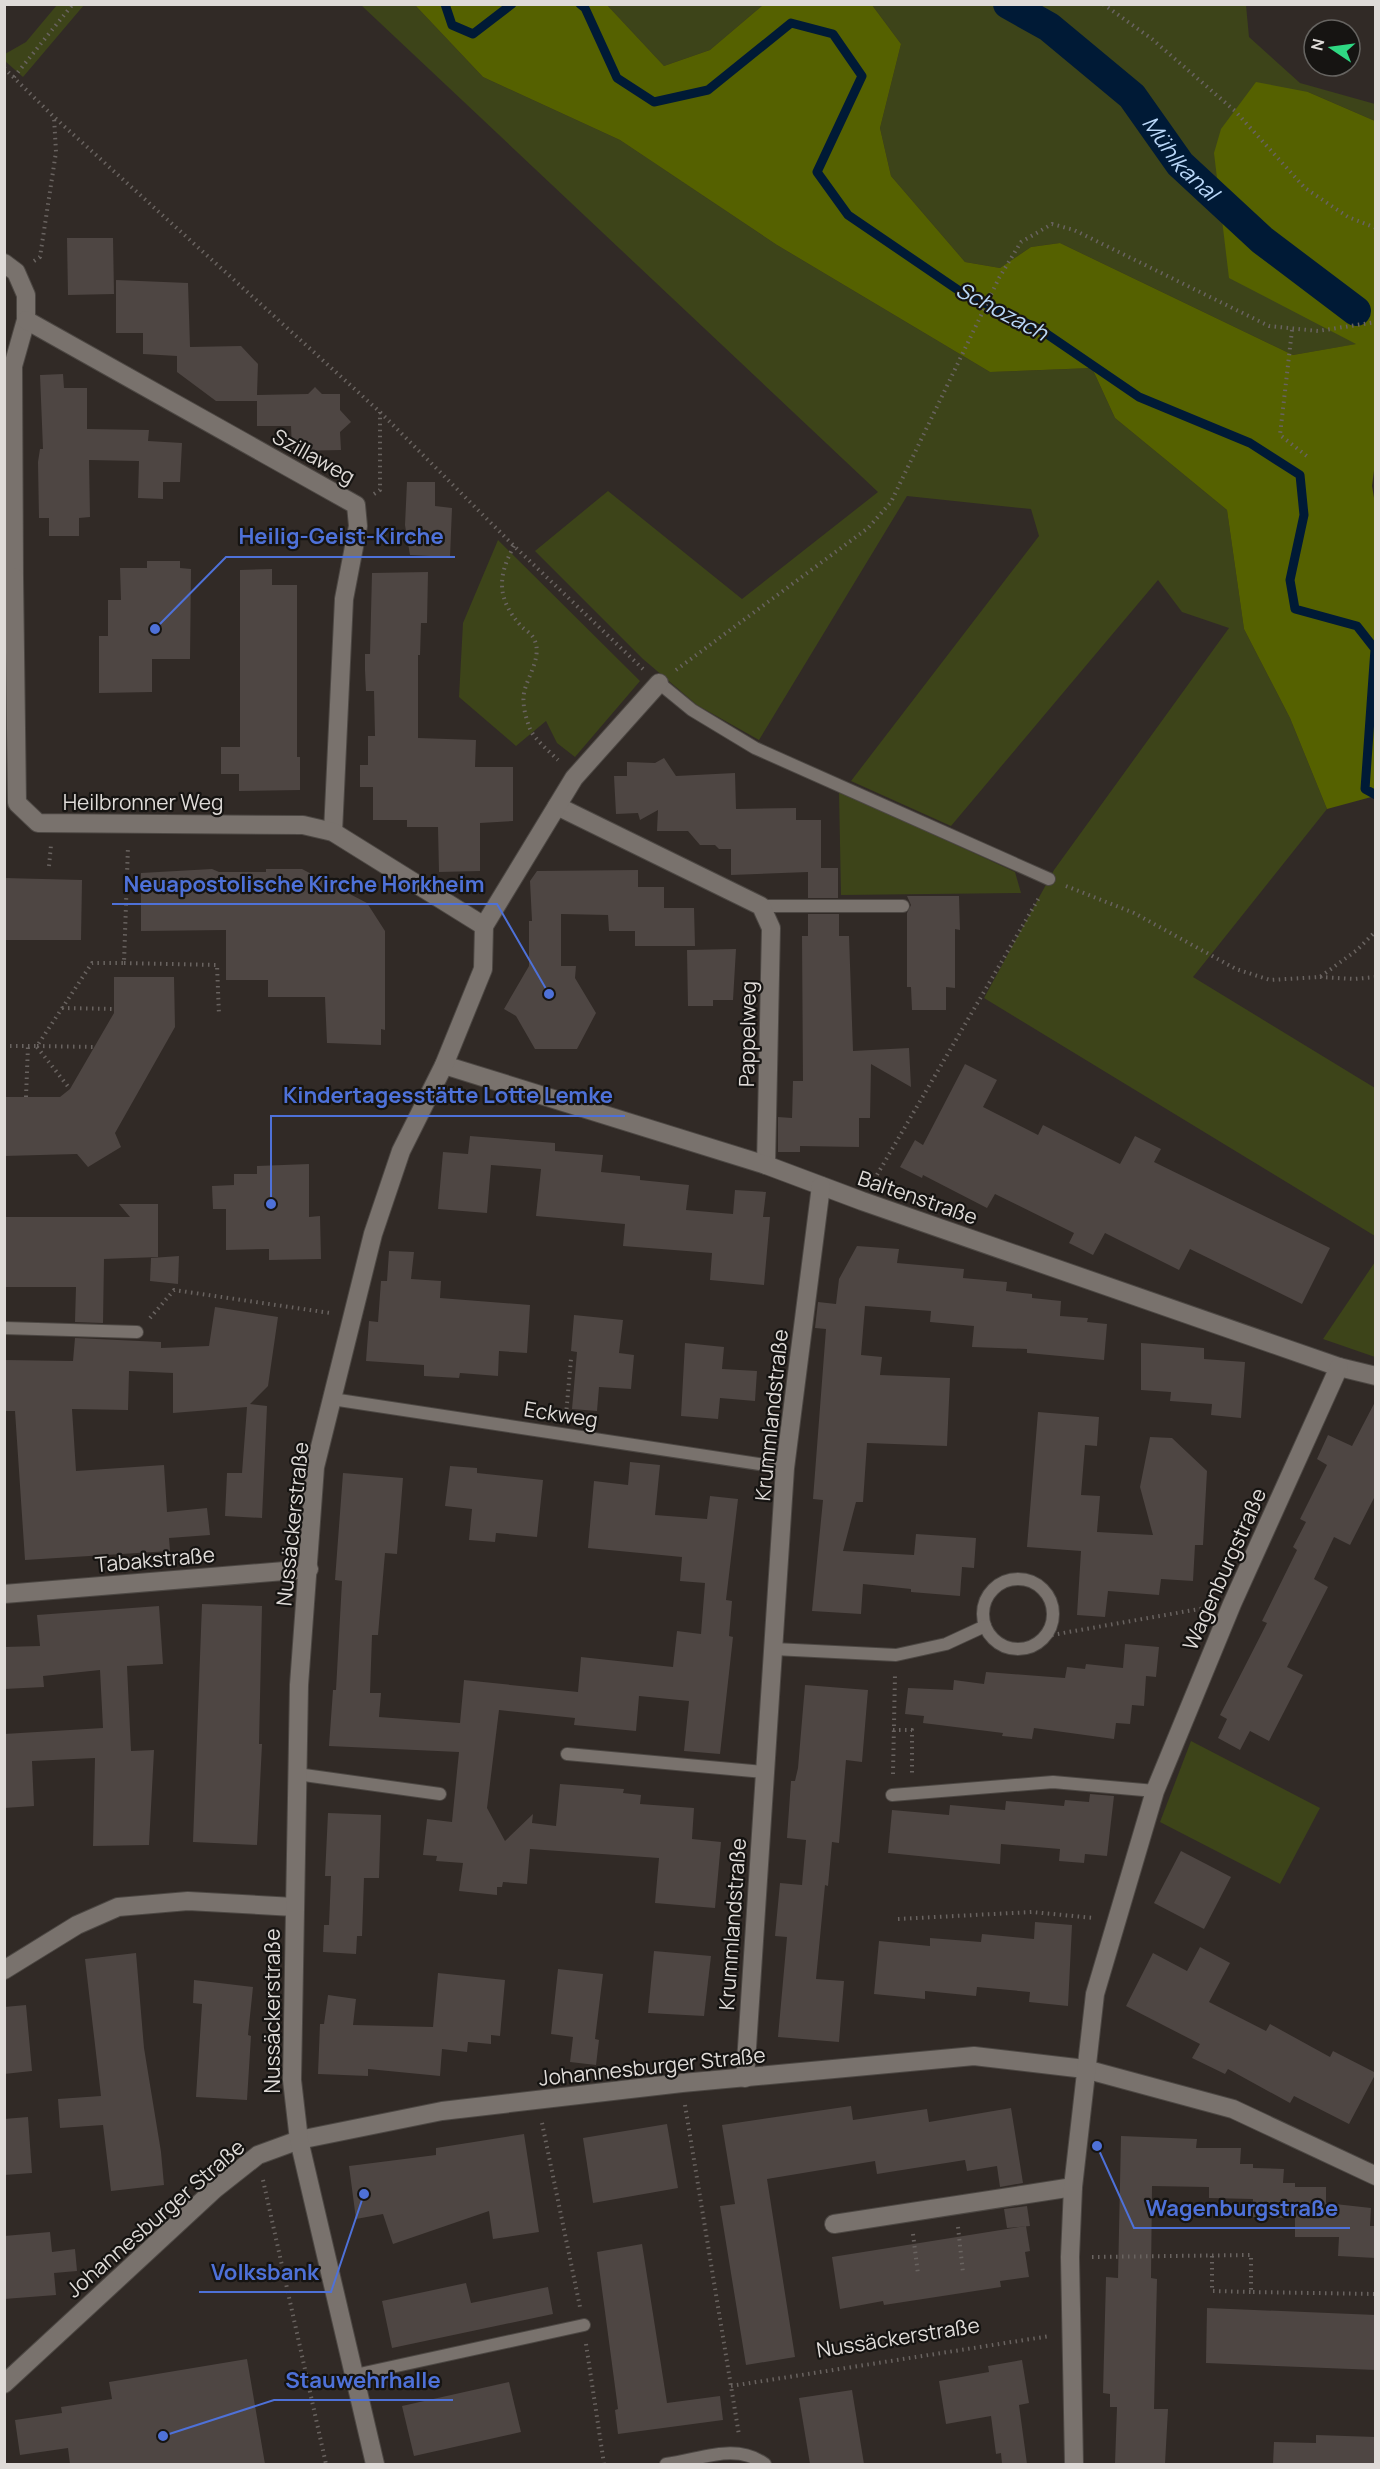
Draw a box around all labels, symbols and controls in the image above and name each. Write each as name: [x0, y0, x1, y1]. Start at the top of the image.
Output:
north arrow: [1302, 18, 1362, 78]
text: N: [1305, 37, 1329, 53]
water label: Mühlkanal: [1136, 110, 1227, 209]
water label: Schozach: [951, 274, 1054, 348]
street label: Szillaweg: [268, 422, 360, 490]
callout: Heilig-Geist-Kirche: [226, 517, 455, 557]
text: Heilig-Geist-Kirche: [238, 521, 444, 551]
street label: Heilbronner Weg: [63, 788, 223, 816]
callout: Neuapostolische Kirche Horkheim: [112, 864, 497, 904]
text: Neuapostolische Kirche Horkheim: [123, 869, 485, 899]
street label: Pappelweg: [732, 981, 762, 1087]
callout: Kindertagesstätte Lotte Lemke: [271, 1076, 625, 1116]
text: Kindertagesstätte Lotte Lemke: [283, 1080, 613, 1110]
street label: Baltenstraße: [854, 1163, 982, 1231]
street label: Krummlandstraße: [748, 1328, 794, 1502]
street label: Eckweg: [522, 1394, 600, 1434]
street label: Nussäckerstraße: [269, 1441, 315, 1607]
street label: Wagenburgstraße: [1176, 1483, 1272, 1655]
street label: Tabakstraße: [94, 1540, 216, 1578]
street label: Krummlandstraße: [712, 1837, 752, 2011]
street label: Nussäckerstraße: [258, 1929, 286, 2093]
street label: Johannesburger Straße: [537, 2040, 767, 2092]
street label: Johannesburger Straße: [60, 2133, 250, 2303]
callout: Wagenburgstraße: [1134, 2188, 1350, 2228]
text: Wagenburgstraße: [1146, 2193, 1338, 2223]
callout: Volksbank: [199, 2252, 331, 2292]
text: Volksbank: [211, 2257, 320, 2287]
street label: Nussäckerstraße: [814, 2310, 982, 2364]
callout: Stauwehrhalle: [274, 2360, 453, 2400]
text: Stauwehrhalle: [285, 2365, 441, 2395]

